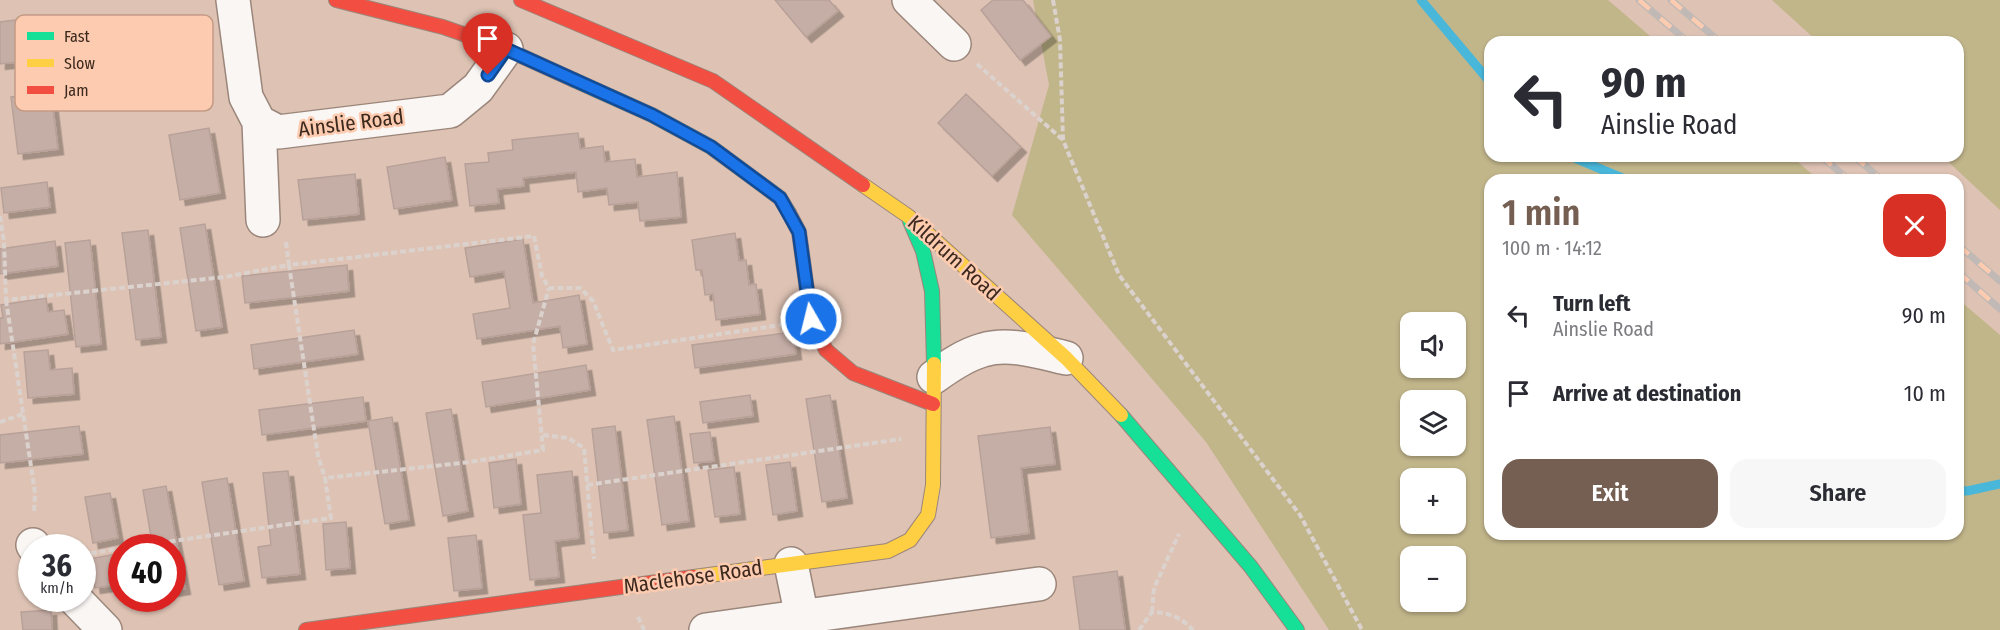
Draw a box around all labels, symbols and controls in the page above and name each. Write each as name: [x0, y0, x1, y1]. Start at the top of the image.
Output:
pin: [462, 13, 513, 75]
legend: [15, 15, 213, 111]
icon: arrive: [471, 22, 504, 55]
text: Fast: [64, 27, 91, 46]
text: Slow: [64, 54, 95, 73]
text: 90 m: [1601, 58, 1686, 108]
icon: left: [1502, 60, 1580, 138]
text: Jam: [64, 81, 89, 100]
street label: Ainslie Road: [297, 104, 405, 142]
text: Ainslie Road: [1601, 109, 1737, 141]
text: 1 min: [1502, 191, 1580, 235]
button: close: [1883, 194, 1946, 257]
street label: Kildrum Road: [902, 210, 1006, 306]
text: 100 m · 14:12: [1502, 236, 1602, 260]
position arrow: [779, 287, 843, 351]
text: Turn left: [1553, 290, 1631, 317]
icon: left: [1502, 299, 1535, 332]
text: 90 m: [1902, 302, 1946, 329]
map controls: [1400, 312, 1466, 612]
button: sound: [1400, 312, 1466, 378]
text: Ainslie Road: [1553, 317, 1654, 341]
icon: arrive: [1502, 377, 1535, 410]
text: Arrive at destination: [1553, 380, 1741, 407]
text: 10 m: [1904, 380, 1946, 407]
button: layers: [1400, 390, 1466, 456]
button: Exit: [1502, 459, 1718, 528]
button: Share: [1730, 459, 1946, 528]
button: +: [1400, 468, 1466, 534]
speed limit sign: 40: [108, 534, 186, 612]
button: −: [1400, 546, 1466, 612]
text: 36: [42, 548, 72, 584]
street label: Maclehose Road: [622, 554, 764, 600]
text: km/h: [40, 579, 74, 597]

